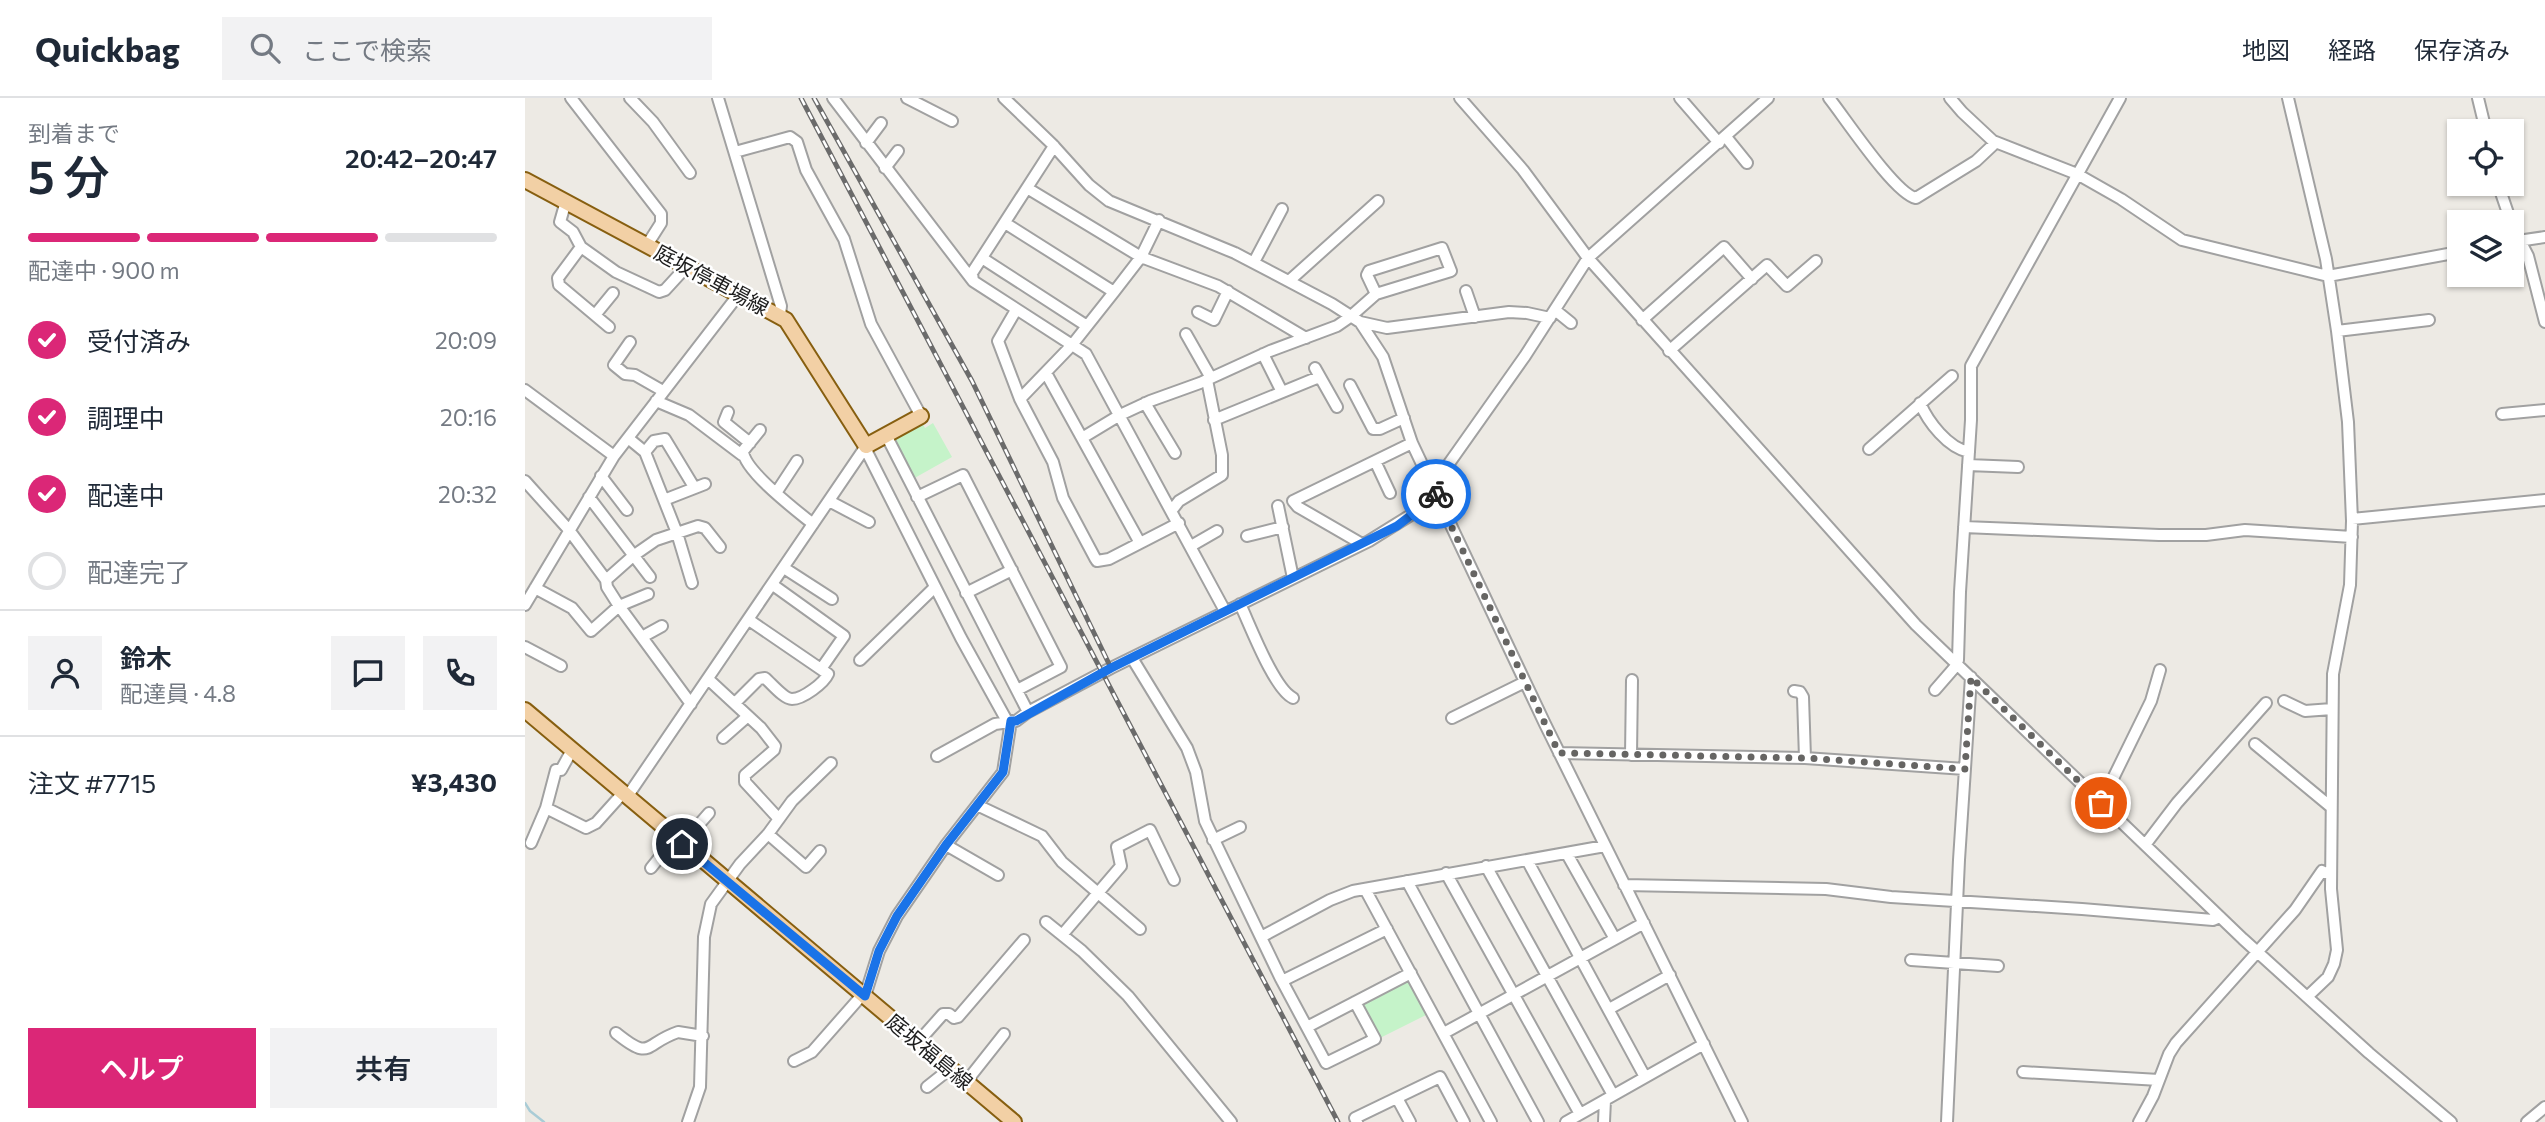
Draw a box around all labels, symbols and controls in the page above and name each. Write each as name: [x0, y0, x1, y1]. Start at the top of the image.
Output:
search box: [222, 17, 712, 80]
text: Quickbag: [35, 28, 180, 69]
icon: search: [246, 29, 284, 67]
text: ここで検索: [302, 34, 432, 65]
text: 地図: [2242, 35, 2290, 64]
text: 経路: [2328, 35, 2376, 64]
text: 保存済み: [2414, 35, 2510, 64]
text: 到着まで: [28, 119, 120, 147]
map controls: [2447, 119, 2524, 287]
button: locate: [2447, 119, 2524, 196]
text: 20:42–20:47: [345, 142, 497, 173]
text: 5 分: [28, 147, 109, 203]
button: layers: [2447, 210, 2524, 287]
street label: 庭坂停車場線: [651, 238, 773, 320]
text: 配達中 · 900 m: [28, 256, 180, 284]
icon: check: [28, 321, 66, 359]
text: 受付済み: [87, 325, 191, 356]
text: 20:09: [435, 326, 497, 354]
icon: check: [28, 398, 66, 436]
text: 調理中: [87, 402, 165, 433]
text: 20:16: [440, 403, 497, 431]
courier: [1401, 459, 1471, 529]
icon: check: [28, 475, 66, 513]
icon: bike: [1417, 475, 1455, 513]
text: 配達中: [87, 479, 165, 510]
text: 20:32: [438, 480, 497, 508]
text: 配達完了: [87, 556, 191, 587]
button: person: [28, 636, 102, 710]
button: chat: [331, 636, 405, 710]
button: phone: [423, 636, 497, 710]
text: 鈴木: [120, 642, 172, 673]
text: 配達員 · 4.8: [120, 679, 236, 707]
text: ¥3,430: [411, 766, 497, 797]
text: 注文 #7715: [28, 767, 156, 798]
pin: [2071, 773, 2131, 833]
icon: bag: [2082, 784, 2120, 822]
pin: [652, 814, 712, 874]
icon: home: [663, 825, 701, 863]
street label: 庭坂福島線: [882, 1008, 978, 1094]
button: ヘルプ: [28, 1028, 256, 1108]
button: 共有: [270, 1028, 497, 1108]

